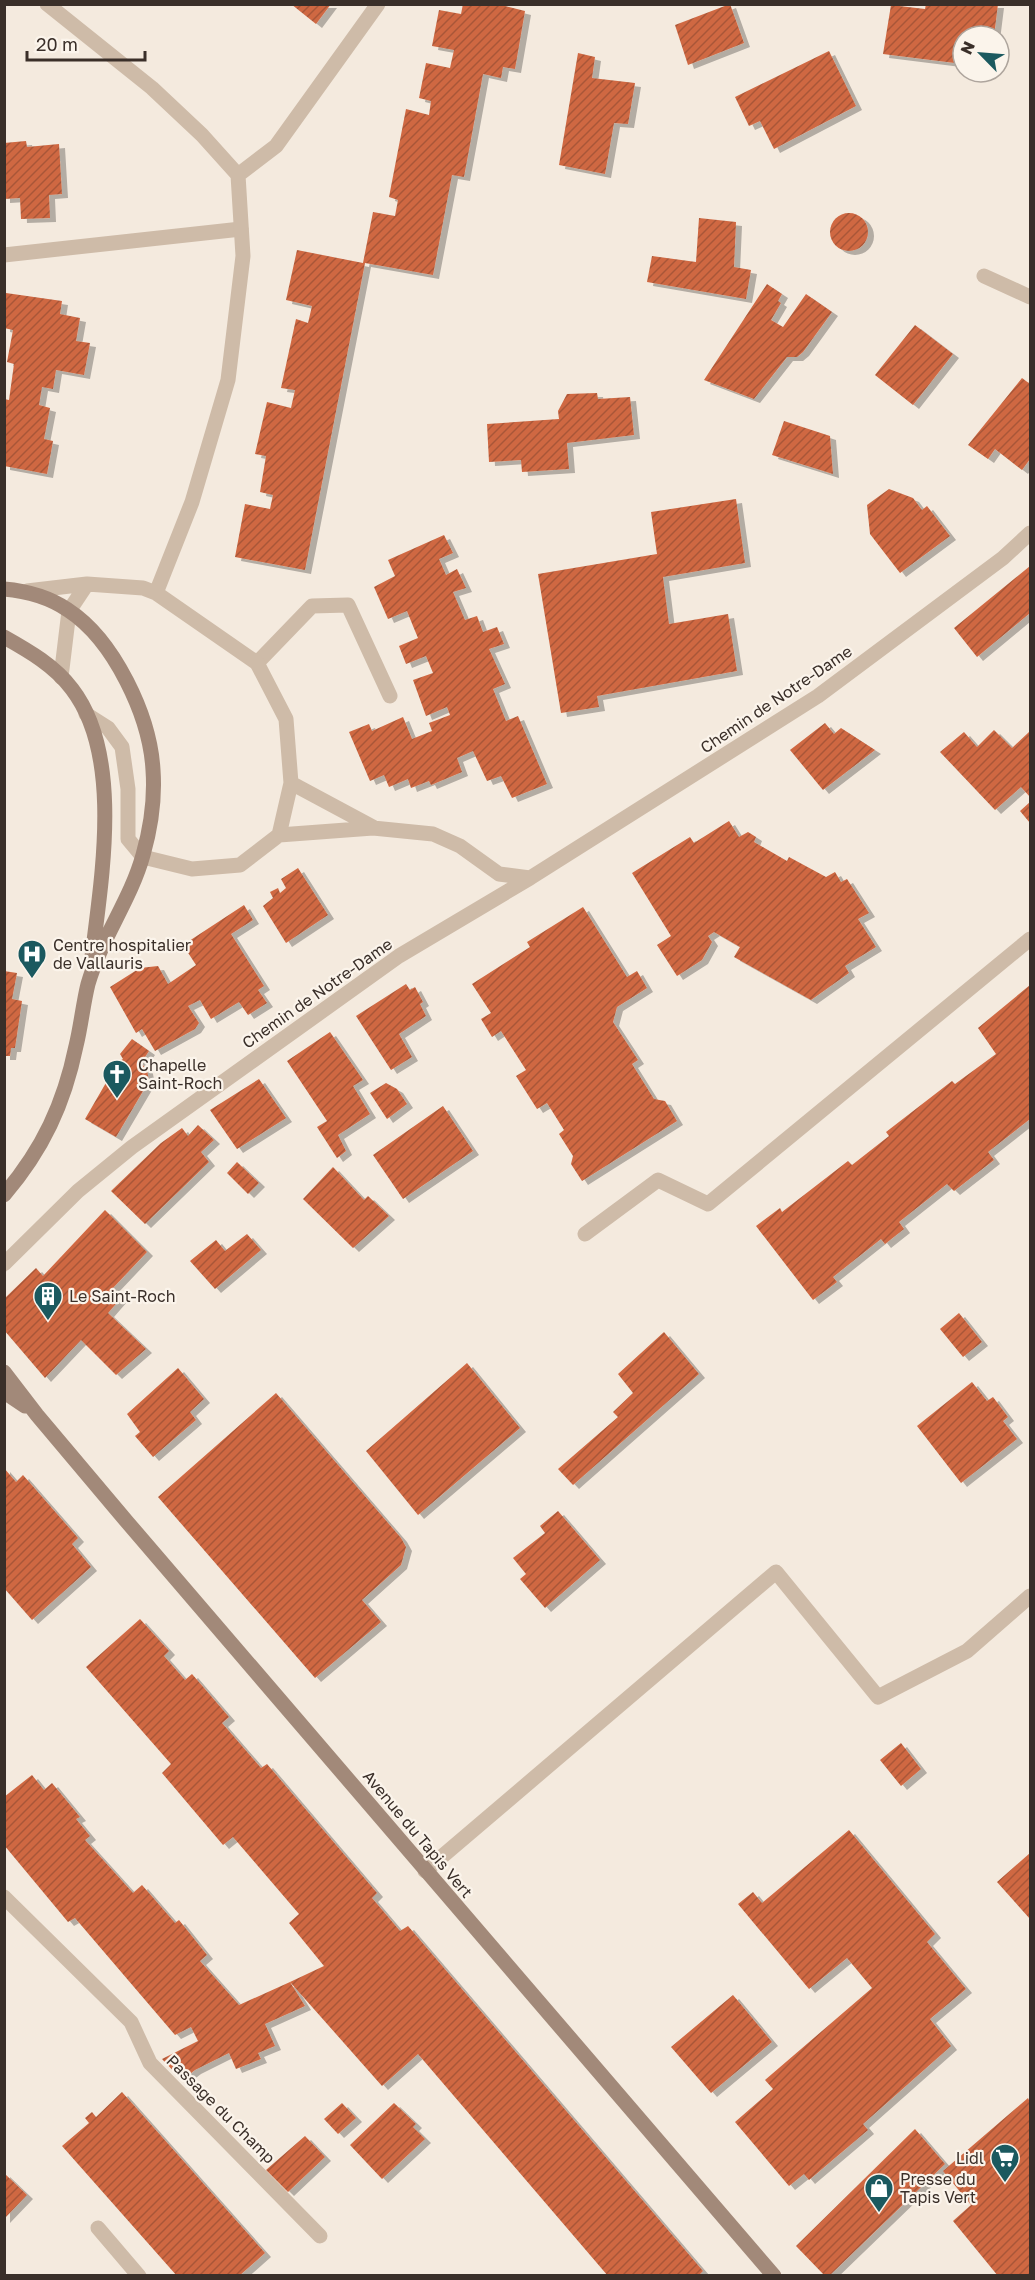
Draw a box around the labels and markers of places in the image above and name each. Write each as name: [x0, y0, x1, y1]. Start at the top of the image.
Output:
place label: Centre hospitalier de Vallauris: [53, 935, 191, 973]
hospital icon: Centre hospitalier de Vallauris: [16, 938, 48, 980]
place label: Chapelle Saint-Roch: [138, 1055, 222, 1093]
church icon: Chapelle Saint-Roch: [101, 1058, 133, 1100]
building icon: Le Saint-Roch: [32, 1280, 64, 1322]
place label: Le Saint-Roch: [69, 1286, 176, 1306]
supermarket icon: Lidl: [989, 2142, 1021, 2184]
place label: Lidl: [956, 2148, 984, 2168]
place label: Presse du Tapis Vert: [900, 2169, 976, 2207]
shop icon: Presse du Tapis Vert: [863, 2172, 895, 2214]

